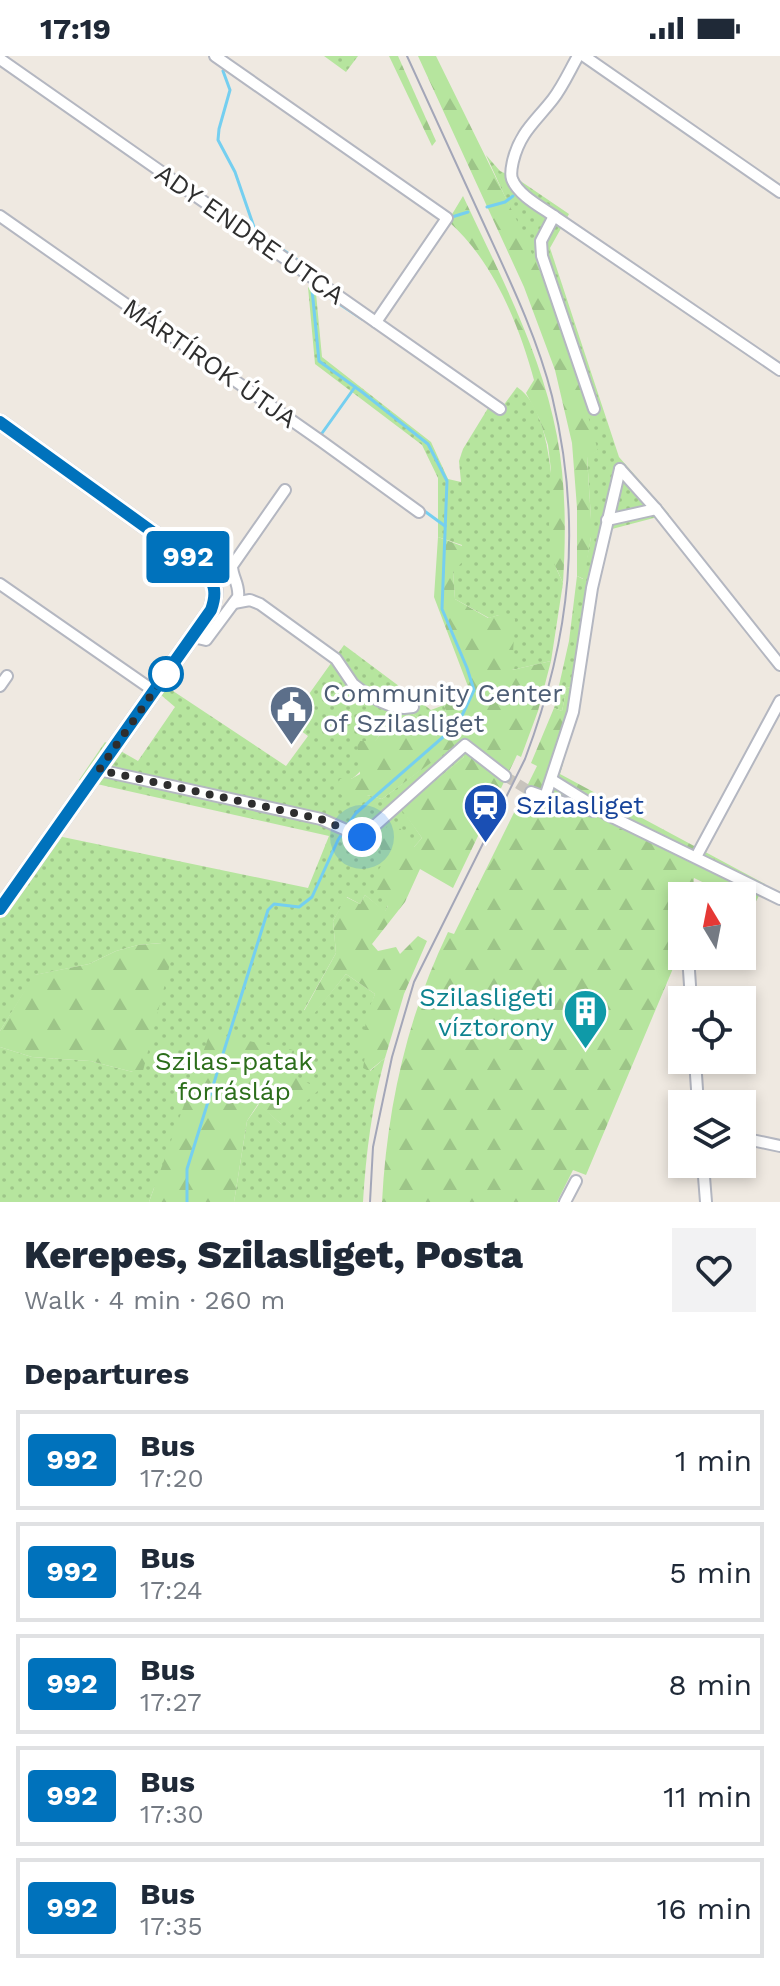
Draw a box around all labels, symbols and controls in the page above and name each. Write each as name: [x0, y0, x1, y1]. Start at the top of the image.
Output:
text: 17:19: [40, 11, 111, 46]
street label: ADY ENDRE UTCA: [150, 158, 350, 310]
street label: MÁRTÍROK ÚTJA: [118, 292, 302, 434]
line badge: 992: [142, 531, 234, 583]
text: 992: [162, 540, 214, 573]
unlabelled marker: [149, 657, 183, 691]
place label: Community Center of Szilasliget: [323, 678, 563, 738]
public building icon: Community Center of Szilasliget: [268, 684, 316, 747]
station icon: Szilasliget: [461, 781, 509, 844]
place label: Szilasliget: [516, 790, 644, 820]
your location: [342, 817, 382, 857]
north arrow: [668, 882, 756, 970]
map controls: [668, 882, 756, 1178]
place label: Szilasligeti víztorony: [419, 982, 555, 1042]
button: locate: [668, 986, 756, 1074]
building icon: Szilasligeti víztorony: [561, 988, 609, 1051]
park label: Szilas-patak forrásláp: [155, 1046, 313, 1106]
button: layers: [668, 1090, 756, 1178]
button: heart: [672, 1228, 756, 1312]
text: Kerepes, Szilasliget, Posta: [24, 1233, 523, 1277]
text: Walk · 4 min · 260 m: [24, 1285, 285, 1315]
text: Departures: [24, 1356, 189, 1391]
text: Bus: [140, 1428, 195, 1463]
text: 992: [46, 1443, 98, 1476]
text: 1 min: [675, 1443, 752, 1478]
text: 17:20: [140, 1463, 204, 1493]
text: Bus: [140, 1540, 195, 1575]
text: 992: [46, 1555, 98, 1588]
text: 5 min: [669, 1555, 752, 1590]
text: 17:24: [140, 1575, 203, 1605]
text: Bus: [140, 1652, 195, 1687]
text: 992: [46, 1667, 98, 1700]
text: 8 min: [668, 1667, 752, 1702]
text: 17:27: [140, 1687, 202, 1717]
text: Bus: [140, 1764, 195, 1799]
text: 992: [46, 1779, 98, 1812]
text: 11 min: [663, 1779, 752, 1814]
text: 17:30: [140, 1799, 204, 1829]
text: Bus: [140, 1876, 195, 1911]
text: 992: [46, 1891, 98, 1924]
text: 16 min: [657, 1891, 752, 1926]
text: 17:35: [140, 1911, 203, 1941]

